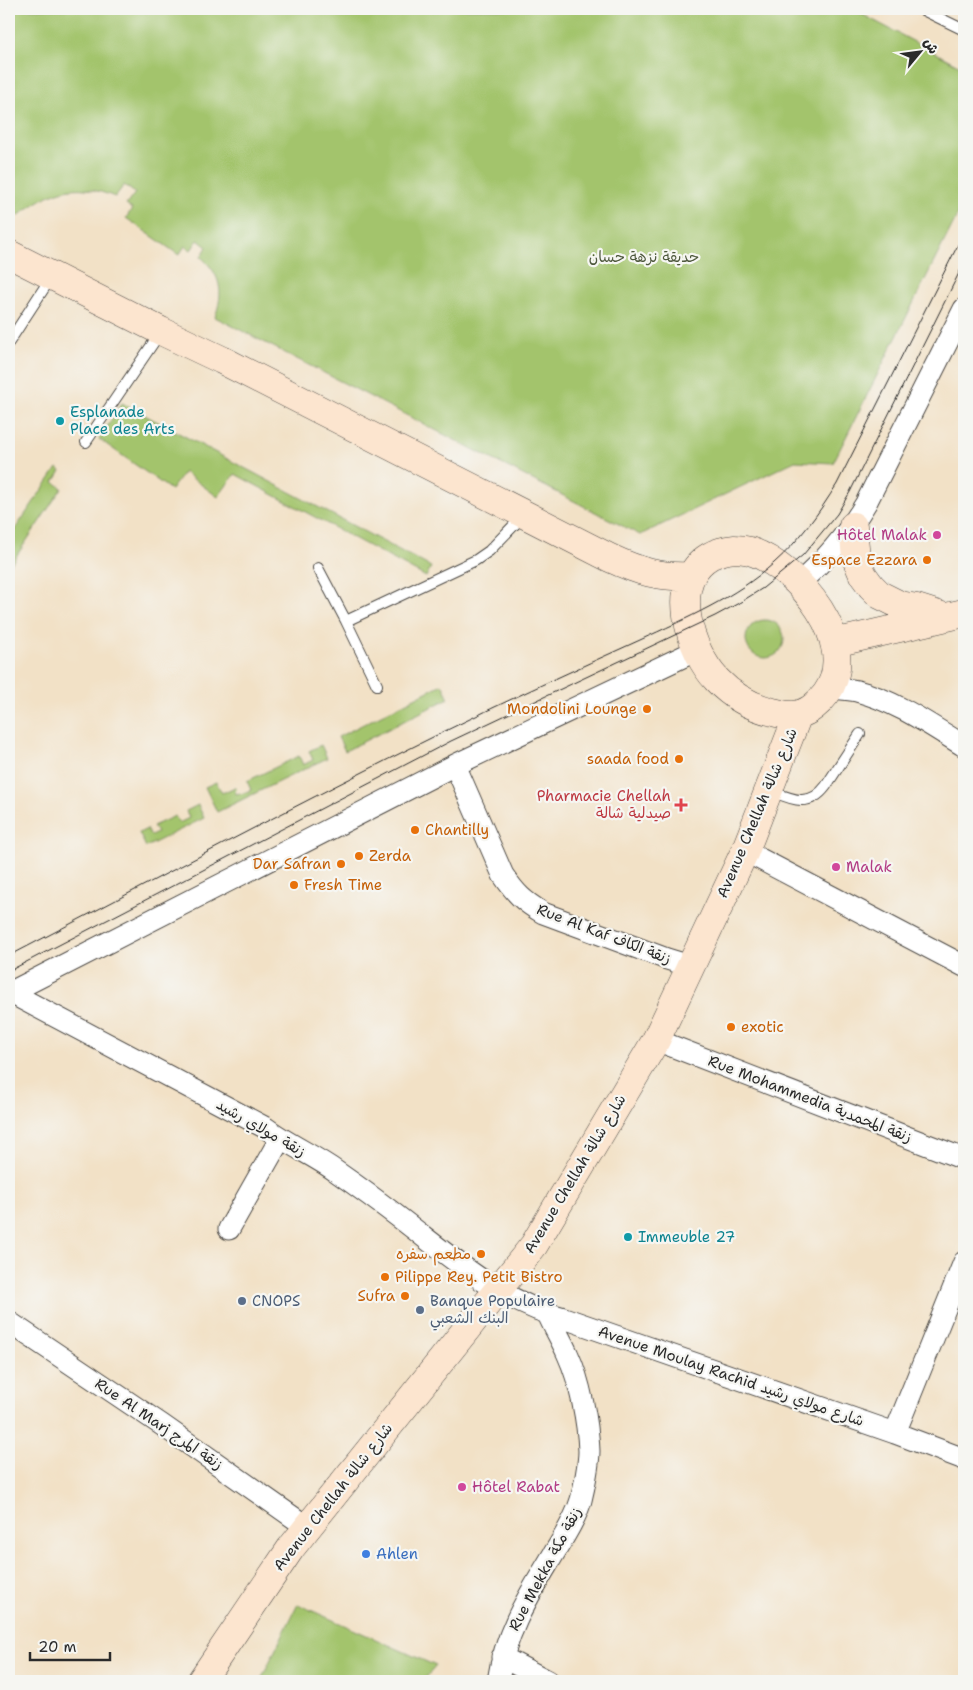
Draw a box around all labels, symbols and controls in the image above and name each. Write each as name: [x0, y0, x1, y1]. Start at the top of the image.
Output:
north arrow: [896, 28, 946, 78]
text: ش: [920, 35, 943, 57]
park label: حديقة نزهة حسان: [589, 247, 699, 267]
place label: Esplanade Place des Arts: [70, 402, 175, 439]
marker: Esplanade Place des Arts: [54, 415, 66, 427]
place label: Hôtel Malak: [837, 525, 927, 545]
marker: Hôtel Malak: [931, 529, 943, 541]
place label: Espace Ezzara: [811, 550, 918, 570]
marker: Espace Ezzara: [921, 554, 933, 566]
place label: Mondolini Lounge: [507, 699, 637, 719]
marker: Mondolini Lounge: [641, 703, 653, 715]
street label: Avenue Chellah شارع شالة: [712, 725, 802, 901]
place label: saada food: [587, 749, 669, 769]
marker: saada food: [673, 753, 685, 765]
place label: Pharmacie Chellah صيدلية شالة: [537, 786, 671, 823]
marker: Pharmacie Chellah صيدلية شالة: [675, 799, 687, 811]
place label: Chantilly: [425, 820, 489, 840]
marker: Chantilly: [409, 824, 421, 836]
place label: Zerda: [369, 846, 412, 866]
marker: Zerda: [353, 850, 365, 862]
place label: Dar Safran: [253, 854, 331, 874]
place label: Malak: [846, 857, 892, 877]
marker: Dar Safran: [335, 858, 347, 870]
marker: Malak: [830, 861, 842, 873]
place label: Fresh Time: [304, 875, 382, 895]
marker: Fresh Time: [288, 879, 300, 891]
street label: Rue Al Kaf زنقة الكاف: [534, 899, 674, 969]
place label: exotic: [741, 1017, 784, 1037]
marker: exotic: [725, 1021, 737, 1033]
street label: Rue Mohammedia زنقة المحمدية: [705, 1051, 915, 1147]
street label: Avenue Chellah شارع شالة: [519, 1091, 631, 1257]
street label: زنقة مولاي رشيد: [212, 1094, 309, 1163]
place label: Immeuble 27: [638, 1227, 735, 1247]
marker: Immeuble 27: [622, 1231, 634, 1243]
place label: مطعم سفره: [396, 1244, 471, 1266]
marker: مطعم سفره: [475, 1248, 487, 1260]
place label: Pilippe Rey. Petit Bistro: [395, 1267, 563, 1287]
marker: Pilippe Rey. Petit Bistro: [379, 1271, 391, 1283]
place label: Sufra: [358, 1286, 396, 1306]
marker: Sufra: [399, 1290, 411, 1302]
place label: CNOPS: [252, 1291, 300, 1311]
place label: Banque Populaire البنك الشعبي: [430, 1291, 555, 1331]
marker: CNOPS: [236, 1295, 248, 1307]
marker: Banque Populaire البنك الشعبي: [414, 1304, 426, 1316]
street label: Avenue Moulay Rachid شارع مولاي رشيد: [595, 1321, 866, 1432]
street label: Rue Al Marj زنقة المرج: [91, 1374, 227, 1474]
street label: Avenue Chellah شارع شالة: [269, 1419, 397, 1575]
place label: Hôtel Rabat: [472, 1477, 560, 1497]
marker: Hôtel Rabat: [456, 1481, 468, 1493]
street label: Rue Mekka زنقة مكة: [504, 1504, 586, 1634]
place label: Ahlen: [376, 1544, 418, 1564]
marker: Ahlen: [360, 1548, 372, 1560]
scale bar: [30, 1630, 110, 1662]
text: 20 m: [38, 1637, 77, 1657]

